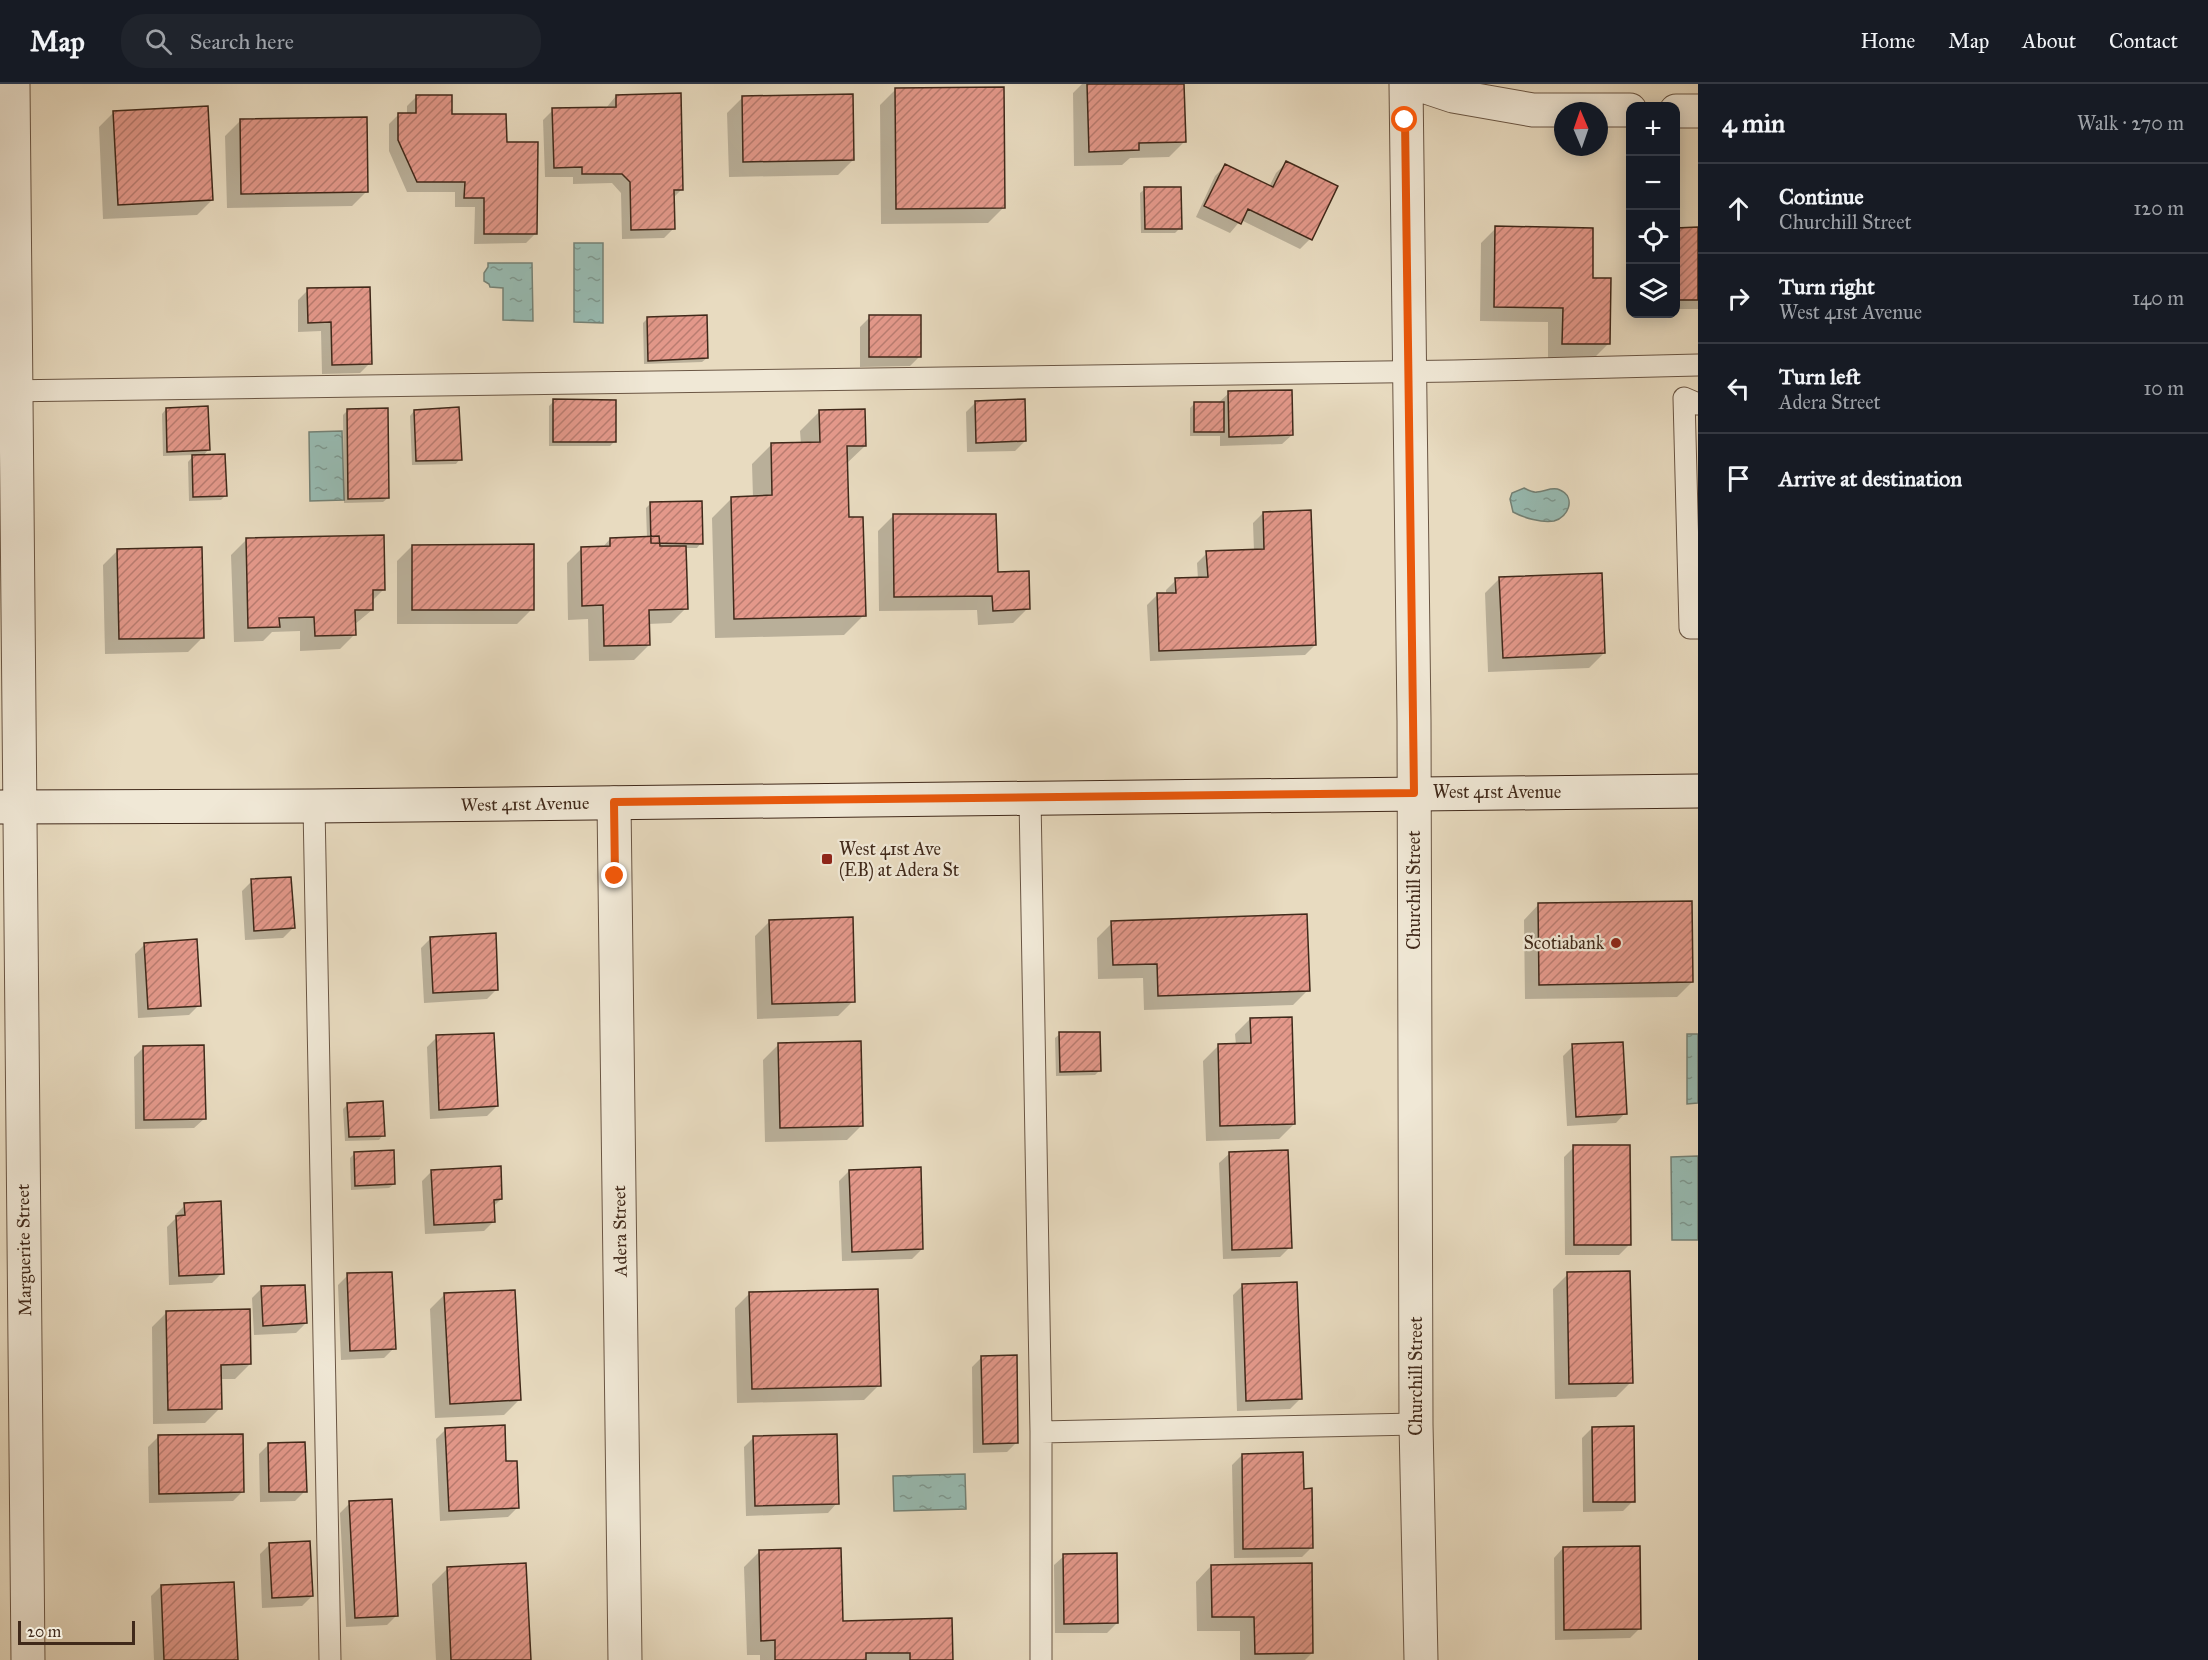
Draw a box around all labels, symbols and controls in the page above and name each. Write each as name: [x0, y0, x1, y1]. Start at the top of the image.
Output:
search box: [121, 14, 541, 68]
text: Map: [30, 24, 85, 59]
icon: search: [142, 25, 175, 58]
text: Search here: [190, 28, 294, 55]
text: Home: [1860, 28, 1915, 54]
text: Map: [1948, 28, 1989, 54]
text: About: [2022, 28, 2076, 54]
text: Contact: [2109, 28, 2178, 54]
north arrow: [1554, 102, 1608, 156]
map controls: [1626, 102, 1680, 318]
button: +: [1626, 102, 1680, 156]
route start: [1391, 106, 1417, 132]
text: 4 min: [1722, 107, 1785, 139]
text: Walk · 270 m: [2077, 111, 2184, 135]
button: −: [1626, 156, 1680, 210]
text: Continue: [1779, 183, 1864, 210]
icon: ahead: [1722, 192, 1755, 225]
text: 120 m: [2133, 196, 2184, 220]
button: locate: [1626, 210, 1680, 264]
text: Churchill Street: [1779, 210, 1912, 234]
button: layers: [1626, 264, 1680, 318]
text: Turn right: [1779, 273, 1875, 300]
icon: right: [1722, 282, 1755, 315]
text: 140 m: [2132, 286, 2184, 310]
text: West 41st Avenue: [1779, 300, 1922, 324]
text: Turn left: [1779, 363, 1861, 390]
icon: left: [1722, 372, 1755, 405]
text: 10 m: [2143, 376, 2184, 400]
text: Adera Street: [1779, 390, 1881, 414]
icon: arrive: [1722, 462, 1755, 495]
text: Arrive at destination: [1779, 465, 1962, 492]
street label: West 41st Avenue: [1433, 781, 1561, 803]
street label: West 41st Avenue: [460, 792, 590, 816]
street label: Churchill Street: [1403, 830, 1425, 950]
place label: West 41st Ave (EB) at Adera St: [839, 838, 960, 882]
marker: West 41st Ave (EB) at Adera St: [820, 852, 834, 866]
route end: [601, 862, 627, 888]
place label: Scotiabank: [1523, 932, 1605, 954]
marker: Scotiabank: [1609, 936, 1623, 950]
street label: Marguerite Street: [12, 1183, 37, 1317]
street label: Adera Street: [608, 1184, 632, 1278]
street label: Churchill Street: [1405, 1316, 1427, 1436]
scale bar: [18, 1618, 135, 1646]
text: 20 m: [27, 1622, 61, 1641]

